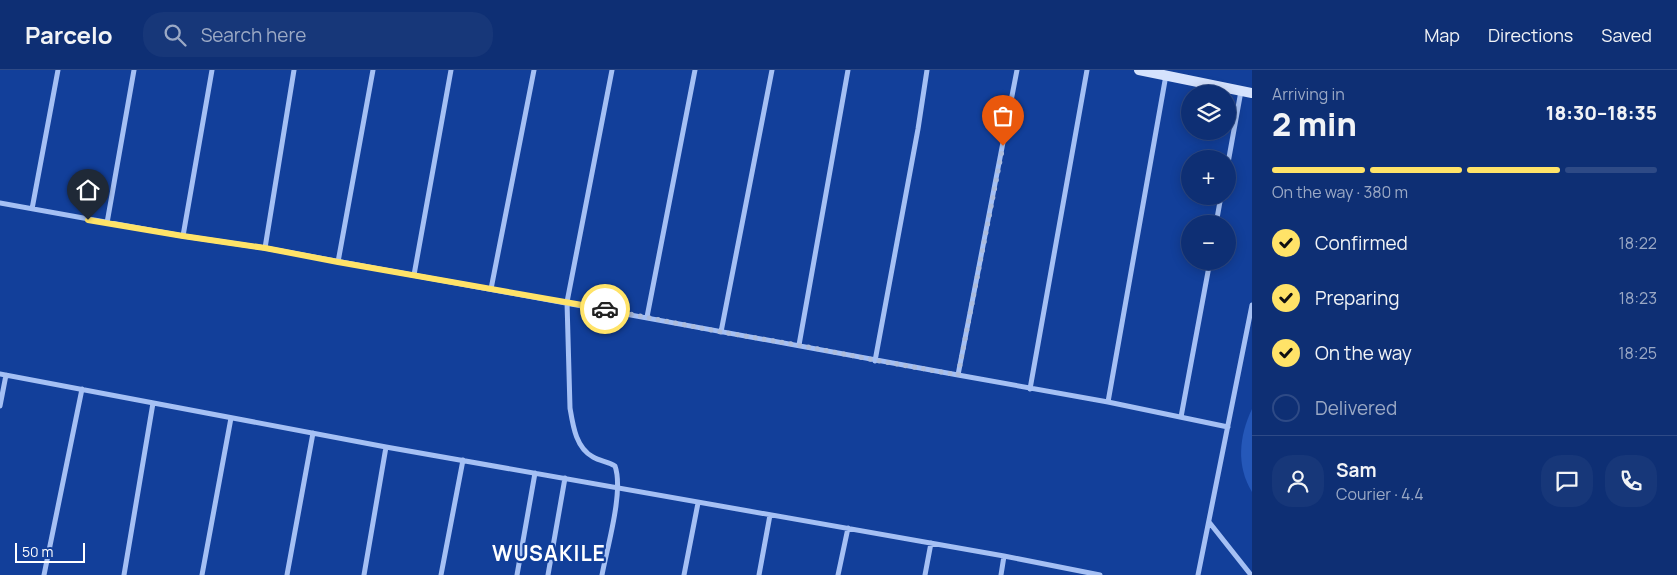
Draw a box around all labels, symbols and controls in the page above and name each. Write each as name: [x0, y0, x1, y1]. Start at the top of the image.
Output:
search box: [143, 12, 493, 57]
text: Parcelo: [25, 18, 113, 51]
icon: search: [161, 21, 189, 49]
text: Search here: [201, 22, 306, 48]
text: Map: [1424, 23, 1460, 47]
text: Directions: [1488, 23, 1573, 47]
text: Saved: [1601, 23, 1652, 47]
text: Arriving in: [1272, 83, 1345, 105]
map controls: [1181, 85, 1236, 270]
button: layers: [1181, 85, 1236, 140]
pin: [982, 95, 1024, 146]
text: 18:30–18:35: [1546, 100, 1657, 126]
icon: bag: [989, 102, 1017, 130]
text: 2 min: [1272, 102, 1357, 146]
button: +: [1181, 150, 1236, 205]
pin: [67, 169, 109, 220]
icon: home: [74, 176, 102, 204]
text: On the way · 380 m: [1272, 181, 1408, 203]
button: −: [1181, 215, 1236, 270]
icon: check: [1272, 229, 1300, 257]
text: Confirmed: [1315, 230, 1408, 256]
text: 18:22: [1618, 232, 1657, 254]
courier: [580, 284, 630, 334]
icon: check: [1272, 284, 1300, 312]
text: Preparing: [1315, 285, 1400, 311]
text: 18:23: [1619, 287, 1657, 309]
icon: car: [591, 295, 619, 323]
icon: check: [1272, 339, 1300, 367]
text: On the way: [1315, 340, 1412, 366]
text: 18:25: [1618, 342, 1657, 364]
text: Delivered: [1315, 395, 1397, 421]
button: person: [1272, 455, 1324, 507]
button: chat: [1541, 455, 1593, 507]
button: phone: [1605, 455, 1657, 507]
text: Sam: [1336, 457, 1377, 483]
text: Courier · 4.4: [1336, 483, 1424, 505]
district label: WUSAKILE: [492, 539, 606, 567]
scale bar: [15, 540, 85, 563]
text: 50 m: [22, 542, 53, 561]

